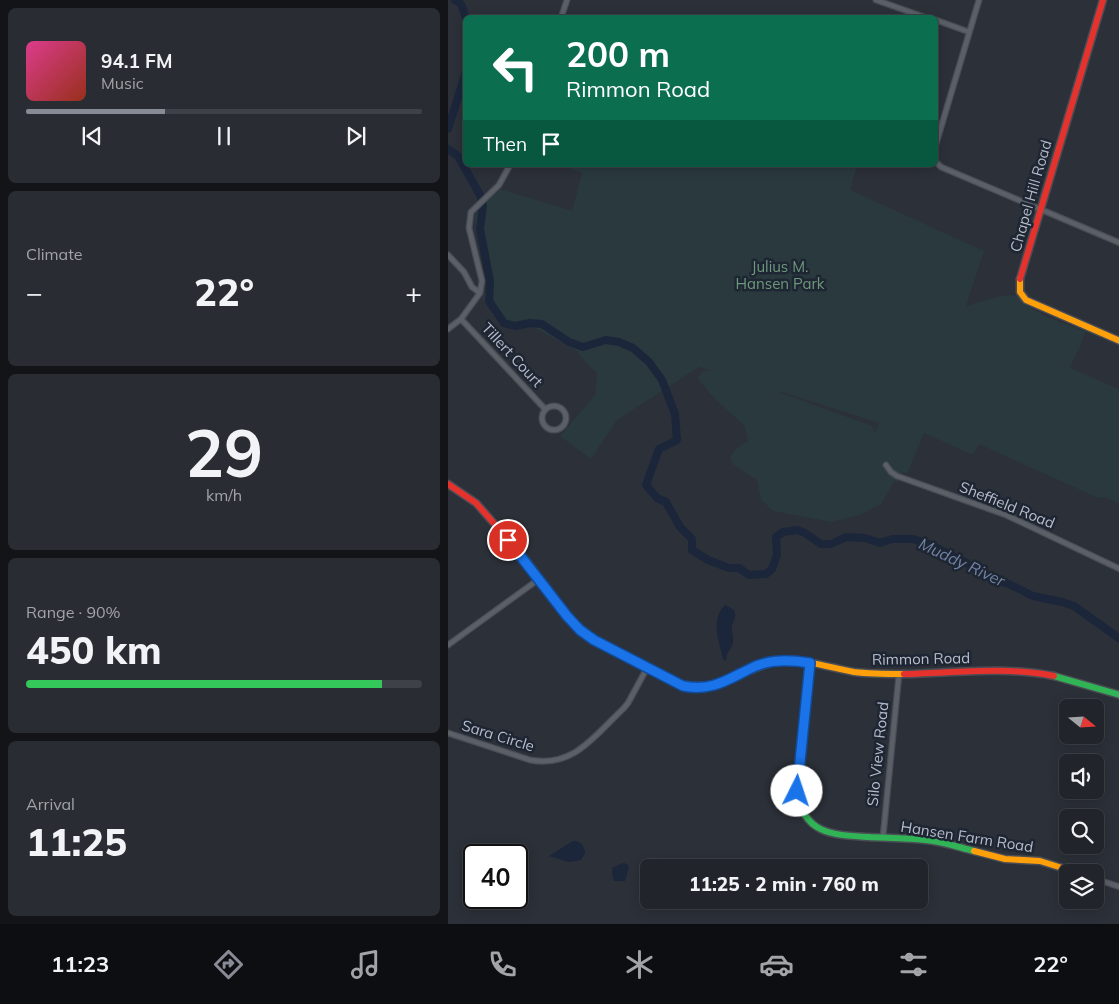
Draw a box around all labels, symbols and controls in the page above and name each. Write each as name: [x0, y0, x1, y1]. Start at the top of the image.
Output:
text: 200 m: [566, 32, 670, 76]
icon: left: [483, 35, 548, 100]
text: 94.1 FM: [101, 49, 173, 73]
text: Music: [101, 73, 144, 93]
text: Rimmon Road: [566, 75, 710, 103]
icon: previous: [78, 122, 106, 150]
icon: pause: [210, 122, 238, 150]
icon: next: [342, 122, 370, 150]
icon: arrive: [537, 130, 565, 158]
text: Then: [483, 132, 527, 156]
street label: Chapel Hill Road: [1005, 138, 1056, 254]
text: Climate: [26, 244, 82, 264]
park label: Julius M. Hansen Park: [735, 257, 825, 293]
text: 22°: [194, 268, 254, 316]
text: −: [26, 275, 43, 310]
text: +: [405, 275, 422, 310]
street label: Tillert Court: [478, 319, 547, 391]
text: 29: [185, 412, 263, 493]
street label: Sheffield Road: [957, 477, 1058, 532]
text: km/h: [206, 485, 242, 505]
pin: [487, 519, 529, 561]
icon: arrive: [494, 526, 522, 554]
water label: Muddy River: [916, 533, 1009, 591]
text: Range · 90%: [26, 602, 121, 622]
text: 450 km: [26, 626, 162, 674]
street label: Rimmon Road: [872, 648, 970, 669]
north arrow: [1059, 699, 1104, 744]
map controls: [1059, 699, 1104, 909]
street label: Silo View Road: [863, 701, 892, 807]
street label: Sara Circle: [460, 715, 537, 756]
button: sound: [1059, 754, 1104, 799]
position arrow: [770, 764, 822, 816]
text: Arrival: [26, 794, 75, 814]
button: search: [1059, 809, 1104, 854]
street label: Hansen Farm Road: [899, 817, 1035, 856]
text: 11:25: [26, 818, 127, 866]
speed limit sign: 40: [463, 844, 528, 909]
button: layers: [1059, 864, 1104, 909]
text: 11:25 · 2 min · 760 m: [689, 872, 879, 896]
icon: directions: [211, 947, 246, 982]
icon: music: [348, 947, 383, 982]
icon: phone: [485, 947, 520, 982]
icon: climate: [622, 947, 657, 982]
icon: car: [759, 947, 794, 982]
icon: filters: [896, 947, 931, 982]
text: 11:23: [51, 950, 109, 978]
text: 22°: [1033, 950, 1068, 978]

